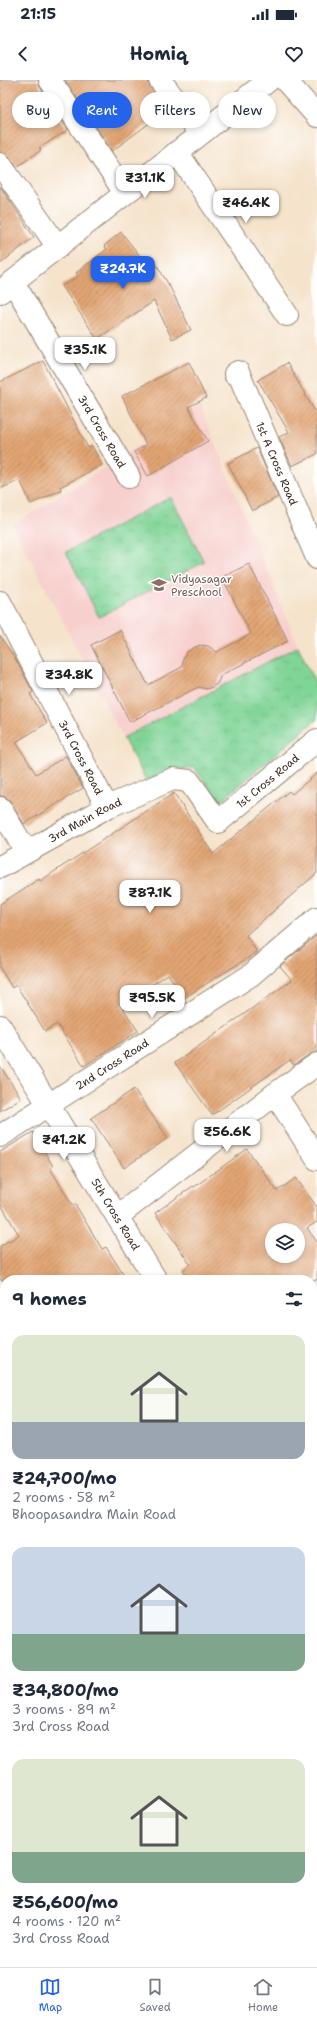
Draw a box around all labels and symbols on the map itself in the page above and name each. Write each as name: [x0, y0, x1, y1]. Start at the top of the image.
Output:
pin: ₹31.1K: [112, 165, 178, 199]
pin: ₹46.4K: [213, 190, 279, 224]
pin: ₹24.7K: [90, 256, 156, 290]
pin: ₹35.1K: [52, 337, 118, 371]
street label: 3rd Cross Road: [74, 392, 129, 471]
street label: 1st A Cross Road: [252, 420, 301, 508]
place label: Vidyasagar Preschool: [171, 572, 232, 600]
school or university icon: Vidyasagar Preschool: [150, 576, 168, 594]
pin: ₹34.8K: [36, 662, 102, 696]
street label: 3rd Cross Road: [55, 717, 106, 797]
street label: 1st Cross Road: [233, 751, 303, 812]
street label: 3rd Main Road: [46, 795, 124, 846]
pin: ₹87.1K: [117, 880, 183, 914]
pin: ₹95.5K: [119, 985, 185, 1019]
street label: 2nd Cross Road: [73, 1036, 152, 1094]
pin: ₹56.6K: [194, 1119, 260, 1153]
pin: ₹41.2K: [31, 1127, 97, 1161]
street label: 5th Cross Road: [87, 1176, 143, 1253]

